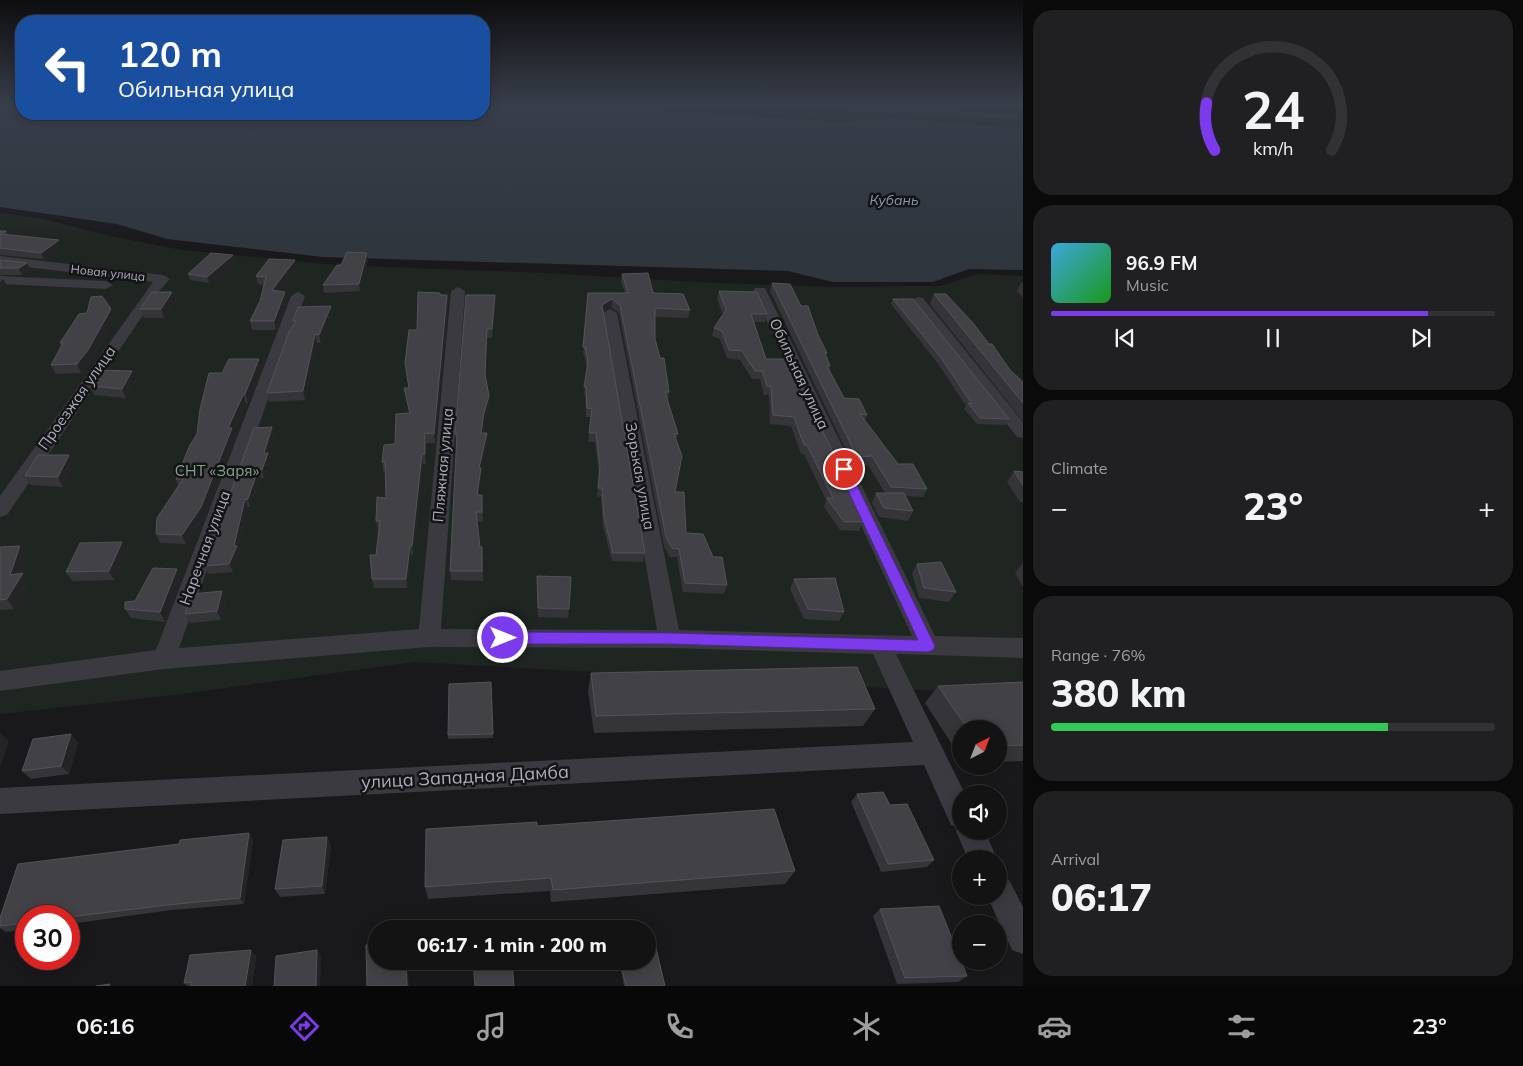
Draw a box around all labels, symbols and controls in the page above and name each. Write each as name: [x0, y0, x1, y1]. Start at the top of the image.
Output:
text: 120 m: [118, 32, 222, 76]
icon: left: [35, 35, 100, 100]
text: Обильная улица: [118, 75, 294, 103]
text: 24: [1242, 77, 1304, 142]
text: km/h: [1253, 137, 1293, 159]
water label: Кубань: [869, 191, 919, 209]
text: 96.9 FM: [1126, 251, 1198, 275]
street label: Новая улица: [70, 261, 146, 284]
text: Music: [1126, 275, 1169, 295]
street label: Обильная улица: [765, 315, 833, 432]
icon: previous: [1111, 324, 1139, 352]
icon: pause: [1259, 324, 1287, 352]
icon: next: [1407, 324, 1435, 352]
street label: Проезжая улица: [34, 342, 119, 453]
street label: Пляжная улица: [428, 407, 457, 523]
street label: Зорькая улица: [622, 421, 659, 531]
pin: [823, 448, 865, 490]
icon: arrive: [830, 455, 858, 483]
text: Climate: [1051, 458, 1107, 478]
park label: СНТ «Заря»: [175, 461, 260, 480]
text: 23°: [1243, 482, 1303, 530]
street label: Наречная улица: [175, 488, 234, 608]
text: −: [1051, 490, 1068, 525]
text: +: [1478, 490, 1495, 525]
position arrow: [476, 611, 528, 663]
text: Range · 76%: [1051, 645, 1146, 665]
text: 380 km: [1051, 669, 1187, 717]
north arrow: [952, 720, 1008, 775]
map controls: [952, 720, 1007, 970]
street label: улица Западная Дамба: [361, 760, 569, 793]
button: sound: [952, 785, 1007, 840]
text: Arrival: [1051, 849, 1100, 869]
button: +: [952, 850, 1007, 905]
text: 06:17: [1051, 873, 1152, 921]
speed limit sign: 30: [15, 905, 80, 970]
button: −: [952, 915, 1007, 970]
text: 06:17 · 1 min · 200 m: [417, 933, 607, 957]
icon: directions: [287, 1009, 322, 1044]
icon: music: [474, 1009, 509, 1044]
icon: phone: [662, 1009, 697, 1044]
icon: climate: [849, 1009, 884, 1044]
icon: car: [1037, 1009, 1072, 1044]
icon: filters: [1224, 1009, 1259, 1044]
text: 06:16: [76, 1012, 135, 1040]
text: 23°: [1412, 1012, 1447, 1040]

